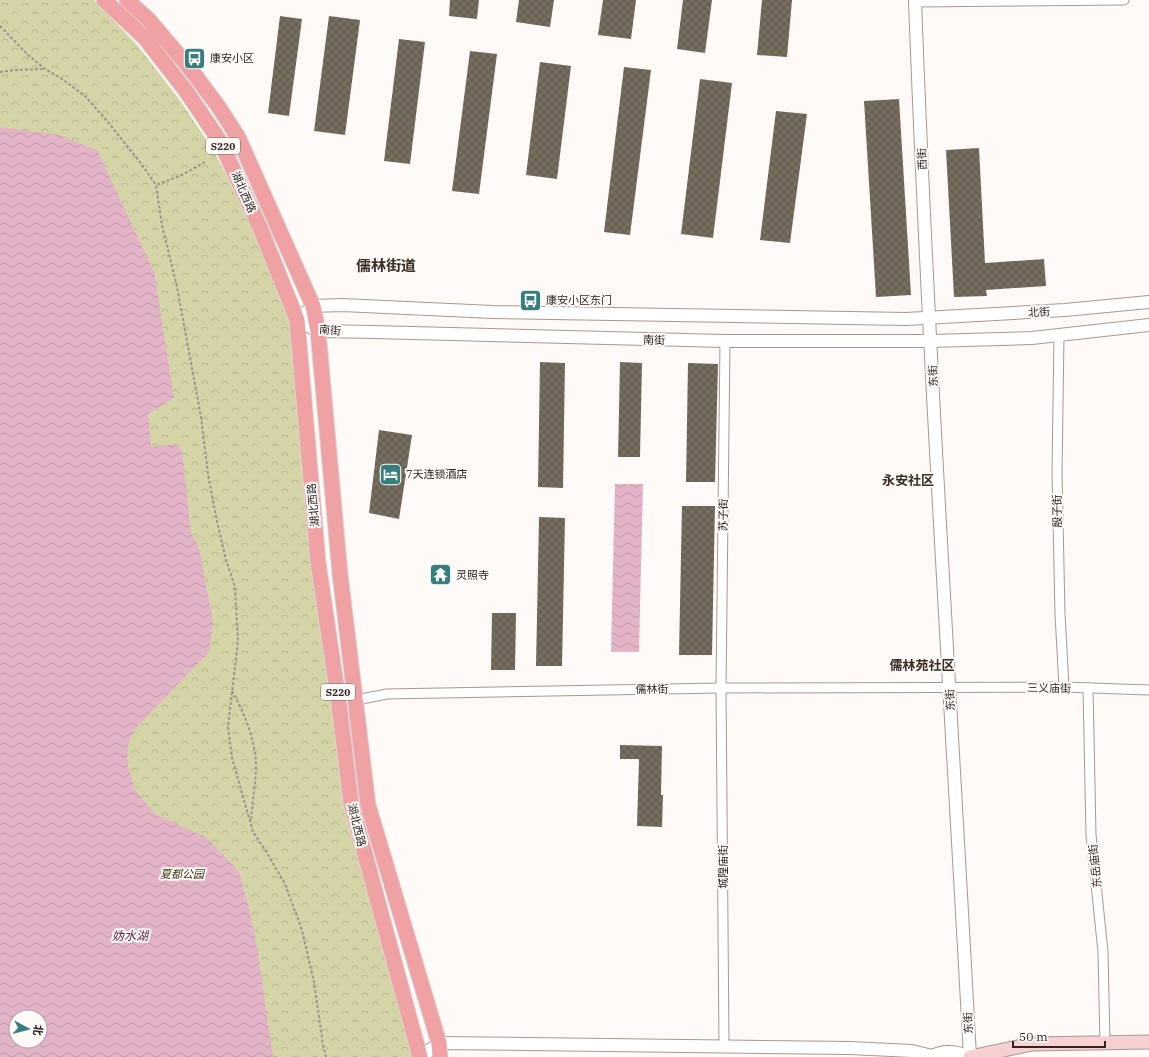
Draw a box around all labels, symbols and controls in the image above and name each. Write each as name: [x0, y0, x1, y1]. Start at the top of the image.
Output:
bus stop icon: 康安小区: [182, 45, 208, 71]
place label: 康安小区: [210, 51, 254, 65]
road number: S220: [206, 138, 240, 154]
street label: 西街: [914, 148, 930, 170]
street label: 湖北西路: [229, 169, 259, 215]
district label: 儒林街道: [356, 256, 416, 275]
bus stop icon: 康安小区东门: [518, 287, 544, 313]
place label: 康安小区东门: [546, 293, 612, 307]
street label: 北街: [1028, 304, 1050, 320]
street label: 南街: [318, 322, 342, 338]
street label: 南街: [643, 333, 665, 347]
street label: 东街: [925, 365, 941, 387]
hotel icon: 7天连锁酒店: [377, 461, 403, 487]
place label: 7天连锁酒店: [406, 467, 468, 481]
district label: 永安社区: [882, 472, 934, 489]
street label: 湖北西路: [304, 482, 322, 528]
street label: 殷子街: [1050, 494, 1064, 528]
street label: 苏子街: [716, 498, 730, 532]
temple icon: 灵照寺: [428, 562, 454, 588]
place label: 灵照寺: [456, 568, 489, 582]
district label: 儒林苑社区: [889, 657, 955, 674]
street label: 三义庙街: [1027, 681, 1071, 695]
street label: 儒林街: [635, 682, 669, 696]
road number: S220: [321, 684, 355, 700]
street label: 东街: [942, 689, 958, 711]
street label: 湖北西路: [345, 802, 369, 848]
street label: 东岳庙街: [1086, 843, 1104, 889]
street label: 城隍庙街: [716, 845, 730, 889]
park label: 夏都公园: [160, 867, 206, 881]
water label: 妫水湖: [112, 928, 150, 943]
north arrow: [8, 1009, 48, 1049]
street label: 东街: [960, 1012, 976, 1034]
scale bar: [1013, 1023, 1105, 1049]
text: 北: [30, 1024, 46, 1037]
text: 50 m: [1019, 1029, 1048, 1044]

